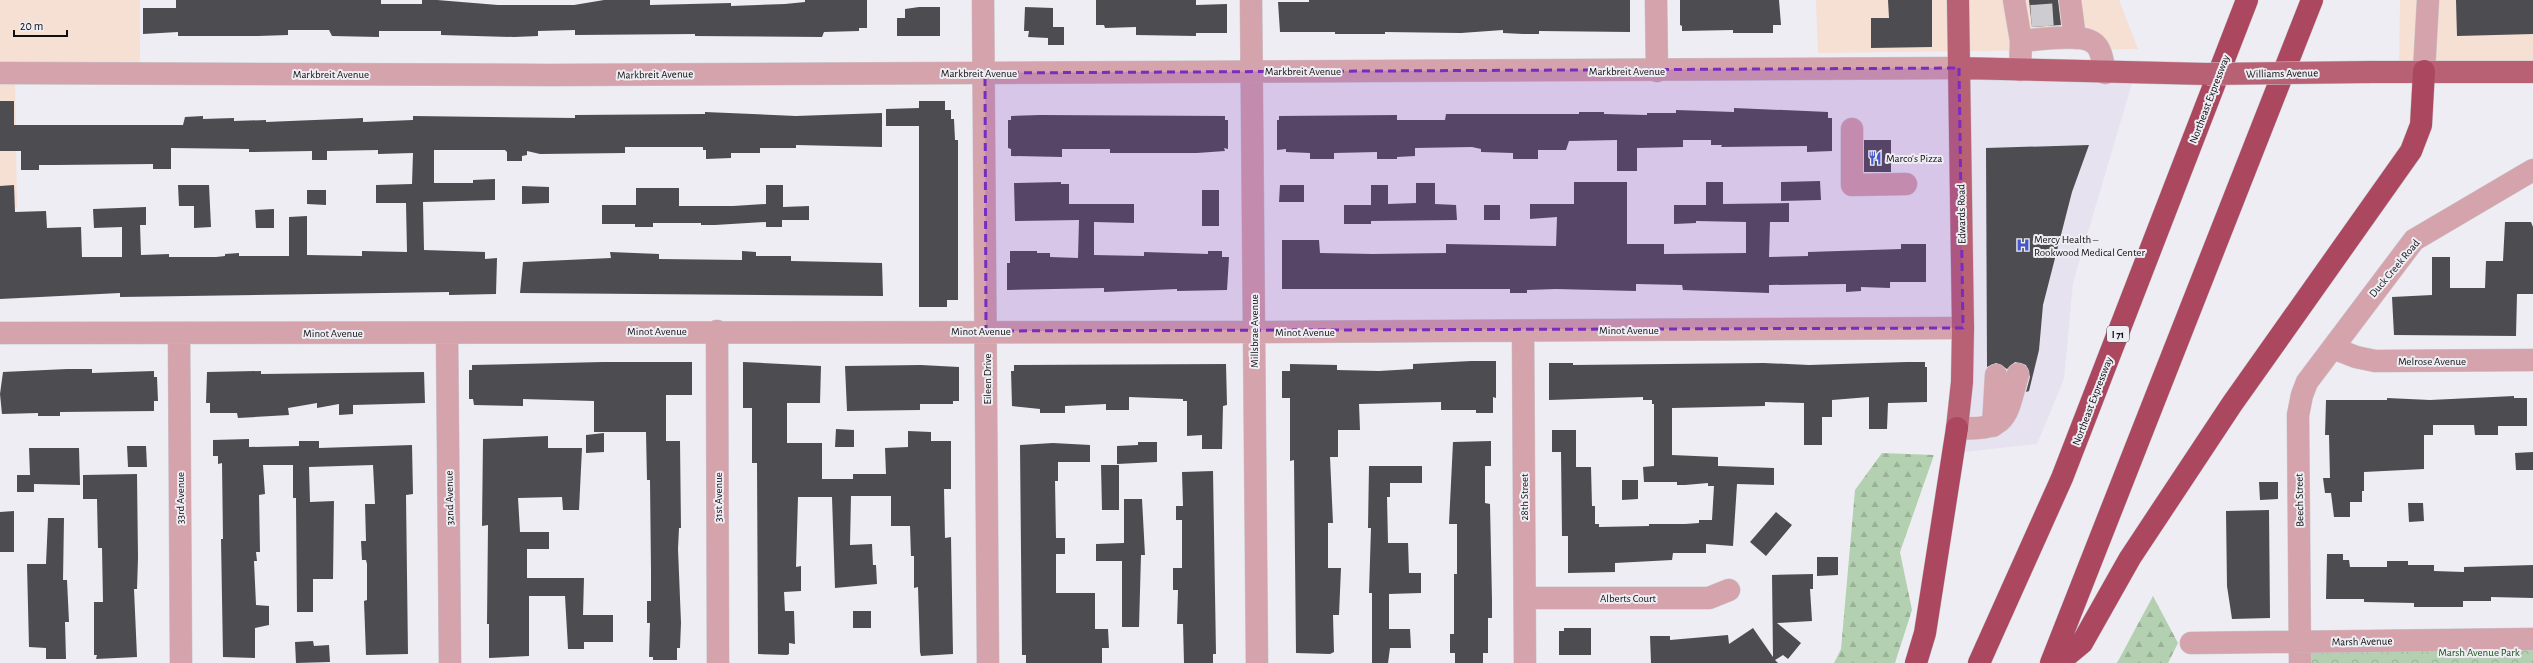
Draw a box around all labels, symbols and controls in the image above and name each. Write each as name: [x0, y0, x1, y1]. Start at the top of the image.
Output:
scale bar: [14, 12, 67, 38]
text: 20 m: [20, 20, 43, 32]
street label: Northeast Expressway: [2187, 53, 2232, 145]
street label: Markbreit Avenue: [1265, 66, 1341, 77]
street label: Markbreit Avenue: [1589, 66, 1665, 77]
street label: Williams Avenue: [2246, 67, 2318, 80]
street label: Markbreit Avenue: [617, 68, 693, 81]
street label: Markbreit Avenue: [941, 68, 1017, 79]
street label: Markbreit Avenue: [293, 69, 369, 80]
restaurant icon: Marco's Pizza: [1867, 150, 1883, 166]
place label: Marco's Pizza: [1886, 153, 1942, 164]
street label: Edwards Road: [1955, 184, 1968, 244]
place label: Mercy Health – Rookwood Medical Center: [2034, 234, 2145, 258]
hospital icon: Mercy Health – Rookwood Medical Center: [2015, 237, 2031, 253]
street label: Duck Creek Road: [2367, 237, 2422, 299]
street label: Millsbrae Avenue: [1249, 294, 1260, 368]
street label: Minot Avenue: [1599, 325, 1659, 336]
street label: Minot Avenue: [627, 326, 687, 337]
street label: Minot Avenue: [951, 326, 1011, 337]
road number: I 71: [2107, 326, 2129, 342]
street label: Minot Avenue: [1275, 327, 1335, 338]
street label: Minot Avenue: [303, 328, 363, 339]
street label: Eileen Drive: [982, 353, 993, 405]
street label: Northeast Expressway: [2070, 355, 2115, 447]
street label: Melrose Avenue: [2398, 356, 2466, 367]
street label: 32nd Avenue: [444, 471, 455, 525]
street label: 33rd Avenue: [175, 472, 186, 524]
street label: 31st Avenue: [713, 472, 724, 522]
street label: 28th Street: [1519, 473, 1530, 521]
street label: Beech Street: [2294, 473, 2305, 527]
street label: Alberts Court: [1600, 593, 1657, 604]
street label: Marsh Avenue: [2332, 635, 2392, 648]
park label: Marsh Avenue Park: [2438, 647, 2520, 658]

